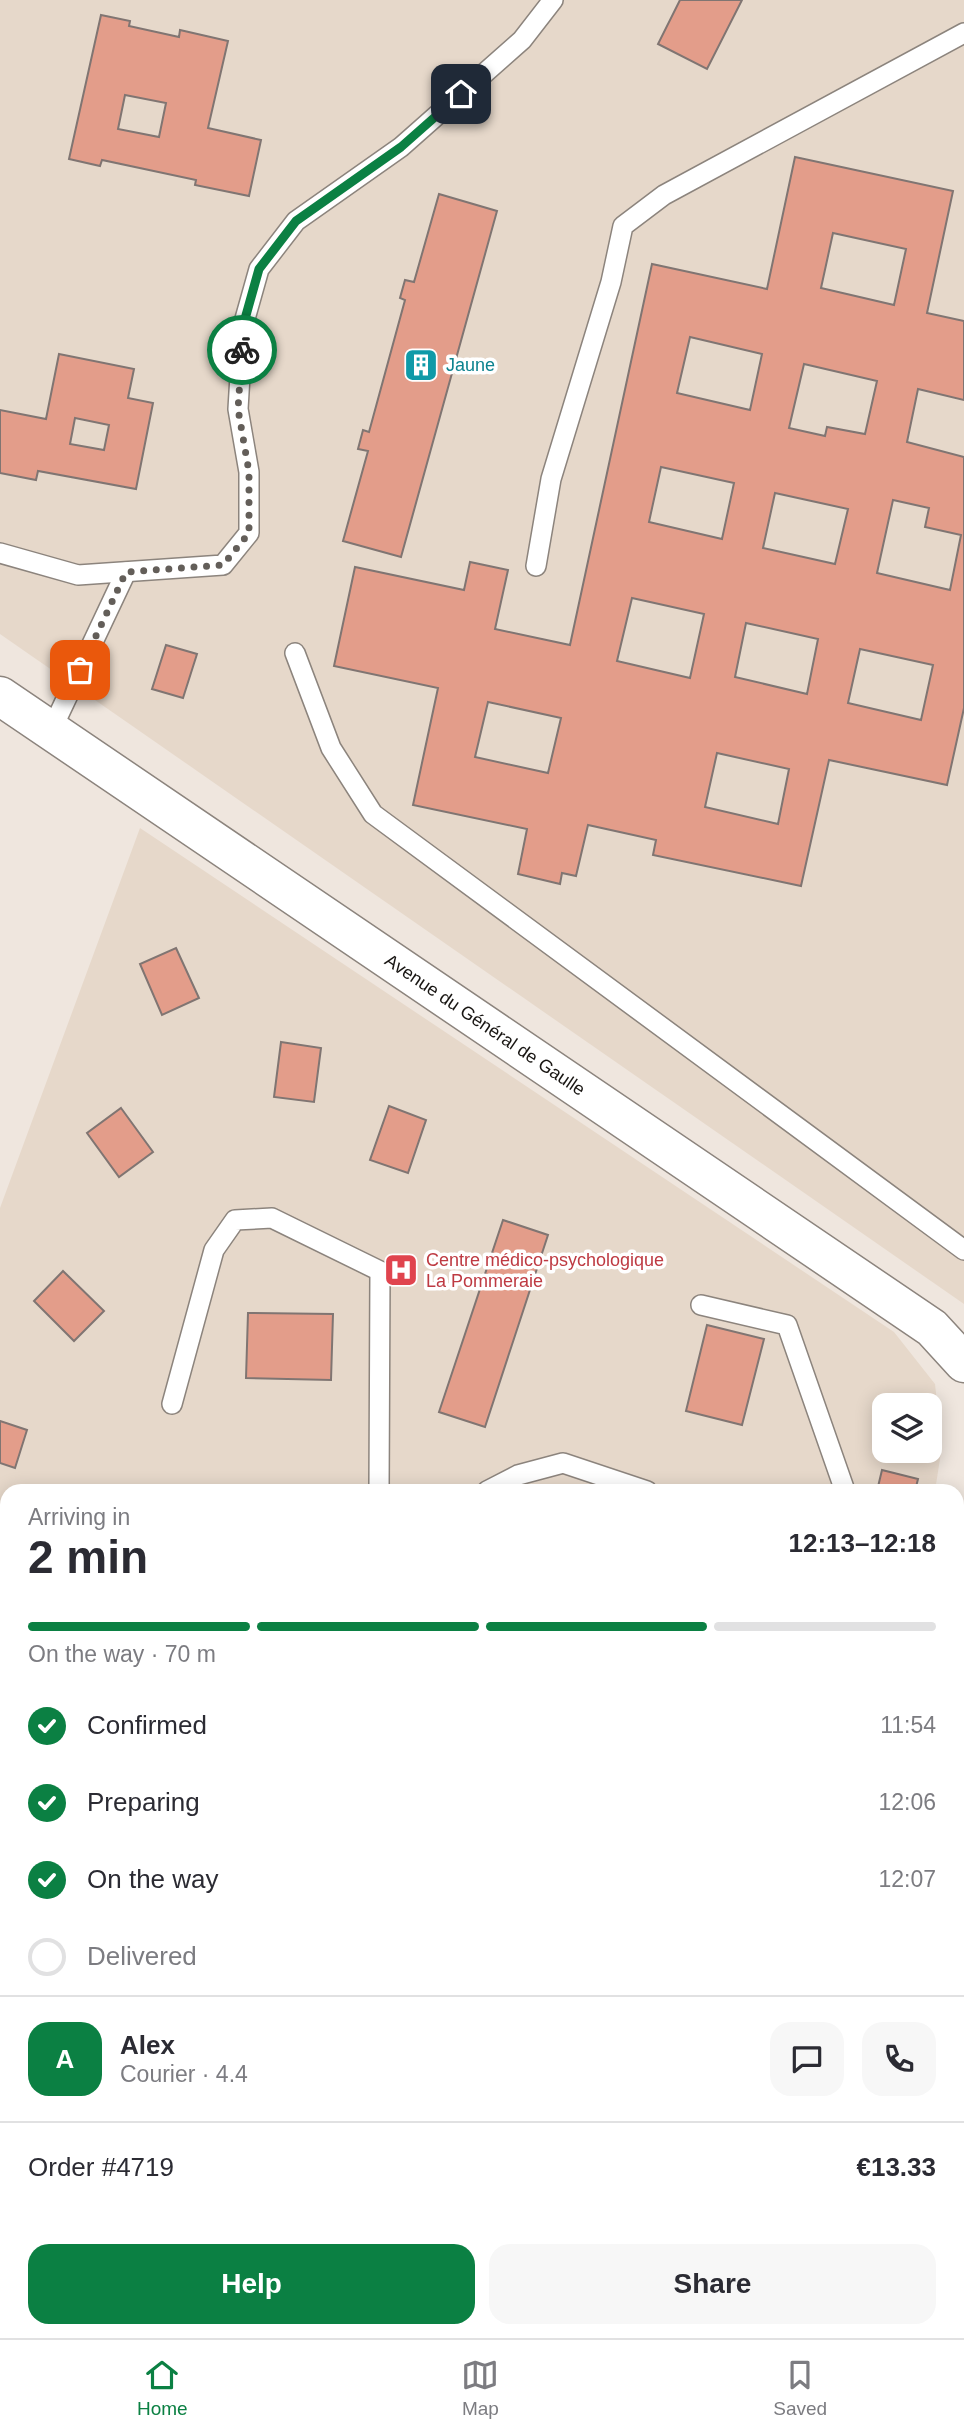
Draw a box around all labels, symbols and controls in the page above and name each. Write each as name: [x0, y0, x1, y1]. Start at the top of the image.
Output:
pin: [431, 64, 491, 124]
icon: home: [442, 75, 480, 113]
courier: [207, 315, 277, 385]
icon: bike: [223, 331, 261, 369]
building icon: Jaune: [402, 346, 440, 384]
place label: Jaune: [446, 355, 495, 375]
pin: [50, 640, 110, 700]
icon: bag: [61, 651, 99, 689]
street label: Avenue du Général de Gaulle: [381, 950, 589, 1100]
place label: Centre médico-psychologique La Pommeraie: [426, 1250, 664, 1291]
hospital icon: Centre médico-psychologique La Pommeraie: [382, 1251, 420, 1289]
map controls: [872, 1393, 942, 1463]
button: layers: [872, 1393, 942, 1463]
text: Arriving in: [28, 1504, 130, 1530]
text: 12:13–12:18: [789, 1528, 936, 1558]
text: 2 min: [28, 1531, 148, 1583]
text: On the way · 70 m: [28, 1641, 216, 1667]
icon: check: [28, 1707, 66, 1745]
text: Confirmed: [87, 1710, 207, 1740]
text: 11:54: [880, 1712, 936, 1738]
icon: check: [28, 1784, 66, 1822]
text: Preparing: [87, 1787, 200, 1817]
text: 12:06: [878, 1789, 936, 1815]
icon: check: [28, 1861, 66, 1899]
text: On the way: [87, 1864, 219, 1894]
text: 12:07: [878, 1866, 936, 1892]
text: Delivered: [87, 1941, 197, 1971]
button: chat: [770, 2022, 844, 2096]
button: phone: [862, 2022, 936, 2096]
text: Alex: [120, 2030, 175, 2060]
text: A: [56, 2044, 74, 2074]
text: Courier · 4.4: [120, 2061, 248, 2087]
text: Order #4719: [28, 2152, 174, 2182]
text: €13.33: [856, 2152, 936, 2182]
button: Help: [28, 2244, 475, 2324]
button: Share: [489, 2244, 936, 2324]
tab: Home: [137, 2356, 188, 2420]
tab: Map: [461, 2356, 499, 2420]
tab: Saved: [773, 2356, 827, 2420]

